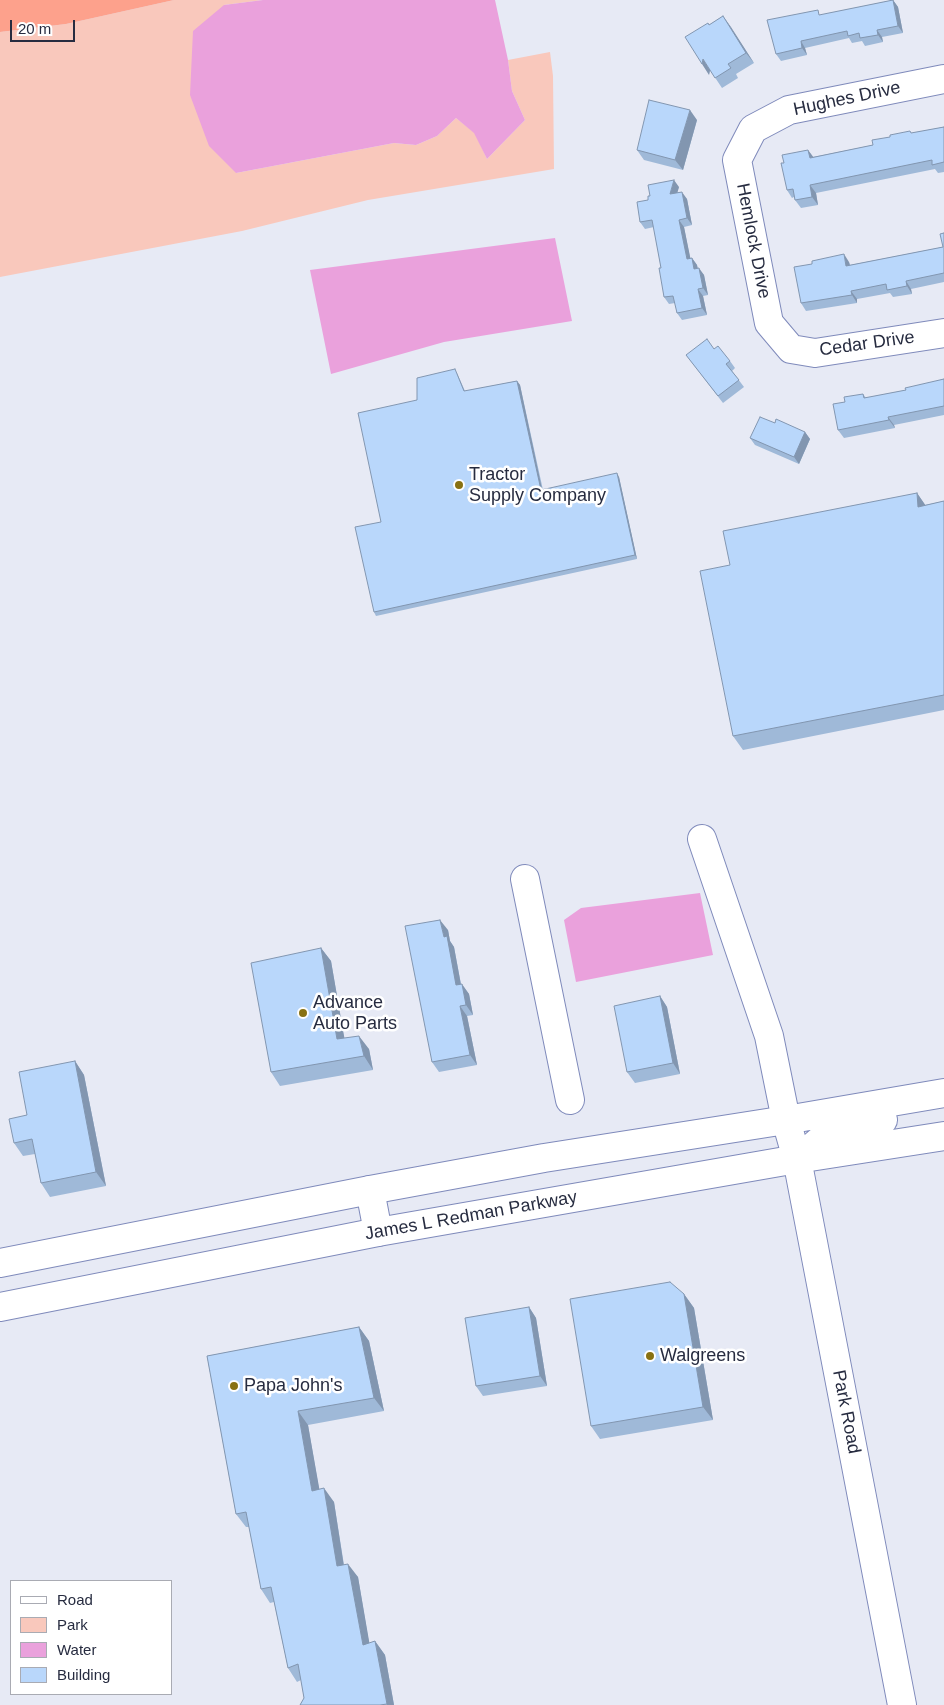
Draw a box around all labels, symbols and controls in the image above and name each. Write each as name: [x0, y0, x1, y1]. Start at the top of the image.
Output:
scale bar: [12, 10, 78, 42]
text: 20 m: [18, 20, 51, 37]
street label: Hughes Drive: [791, 77, 903, 121]
street label: Hemlock Drive: [731, 182, 775, 300]
street label: Cedar Drive: [818, 327, 916, 361]
place label: Tractor Supply Company: [469, 464, 606, 506]
marker: Tractor Supply Company: [453, 479, 465, 491]
place label: Advance Auto Parts: [313, 992, 397, 1034]
marker: Advance Auto Parts: [297, 1007, 309, 1019]
street label: James L Redman Parkway: [363, 1187, 579, 1245]
place label: Walgreens: [660, 1345, 745, 1367]
marker: Walgreens: [644, 1350, 656, 1362]
street label: Park Road: [827, 1368, 865, 1456]
place label: Papa John's: [244, 1375, 343, 1397]
marker: Papa John's: [228, 1380, 240, 1392]
legend: [10, 1580, 172, 1695]
text: Road: [57, 1591, 93, 1608]
text: Park: [57, 1616, 88, 1633]
text: Water: [57, 1641, 96, 1658]
text: Building: [57, 1666, 110, 1683]

